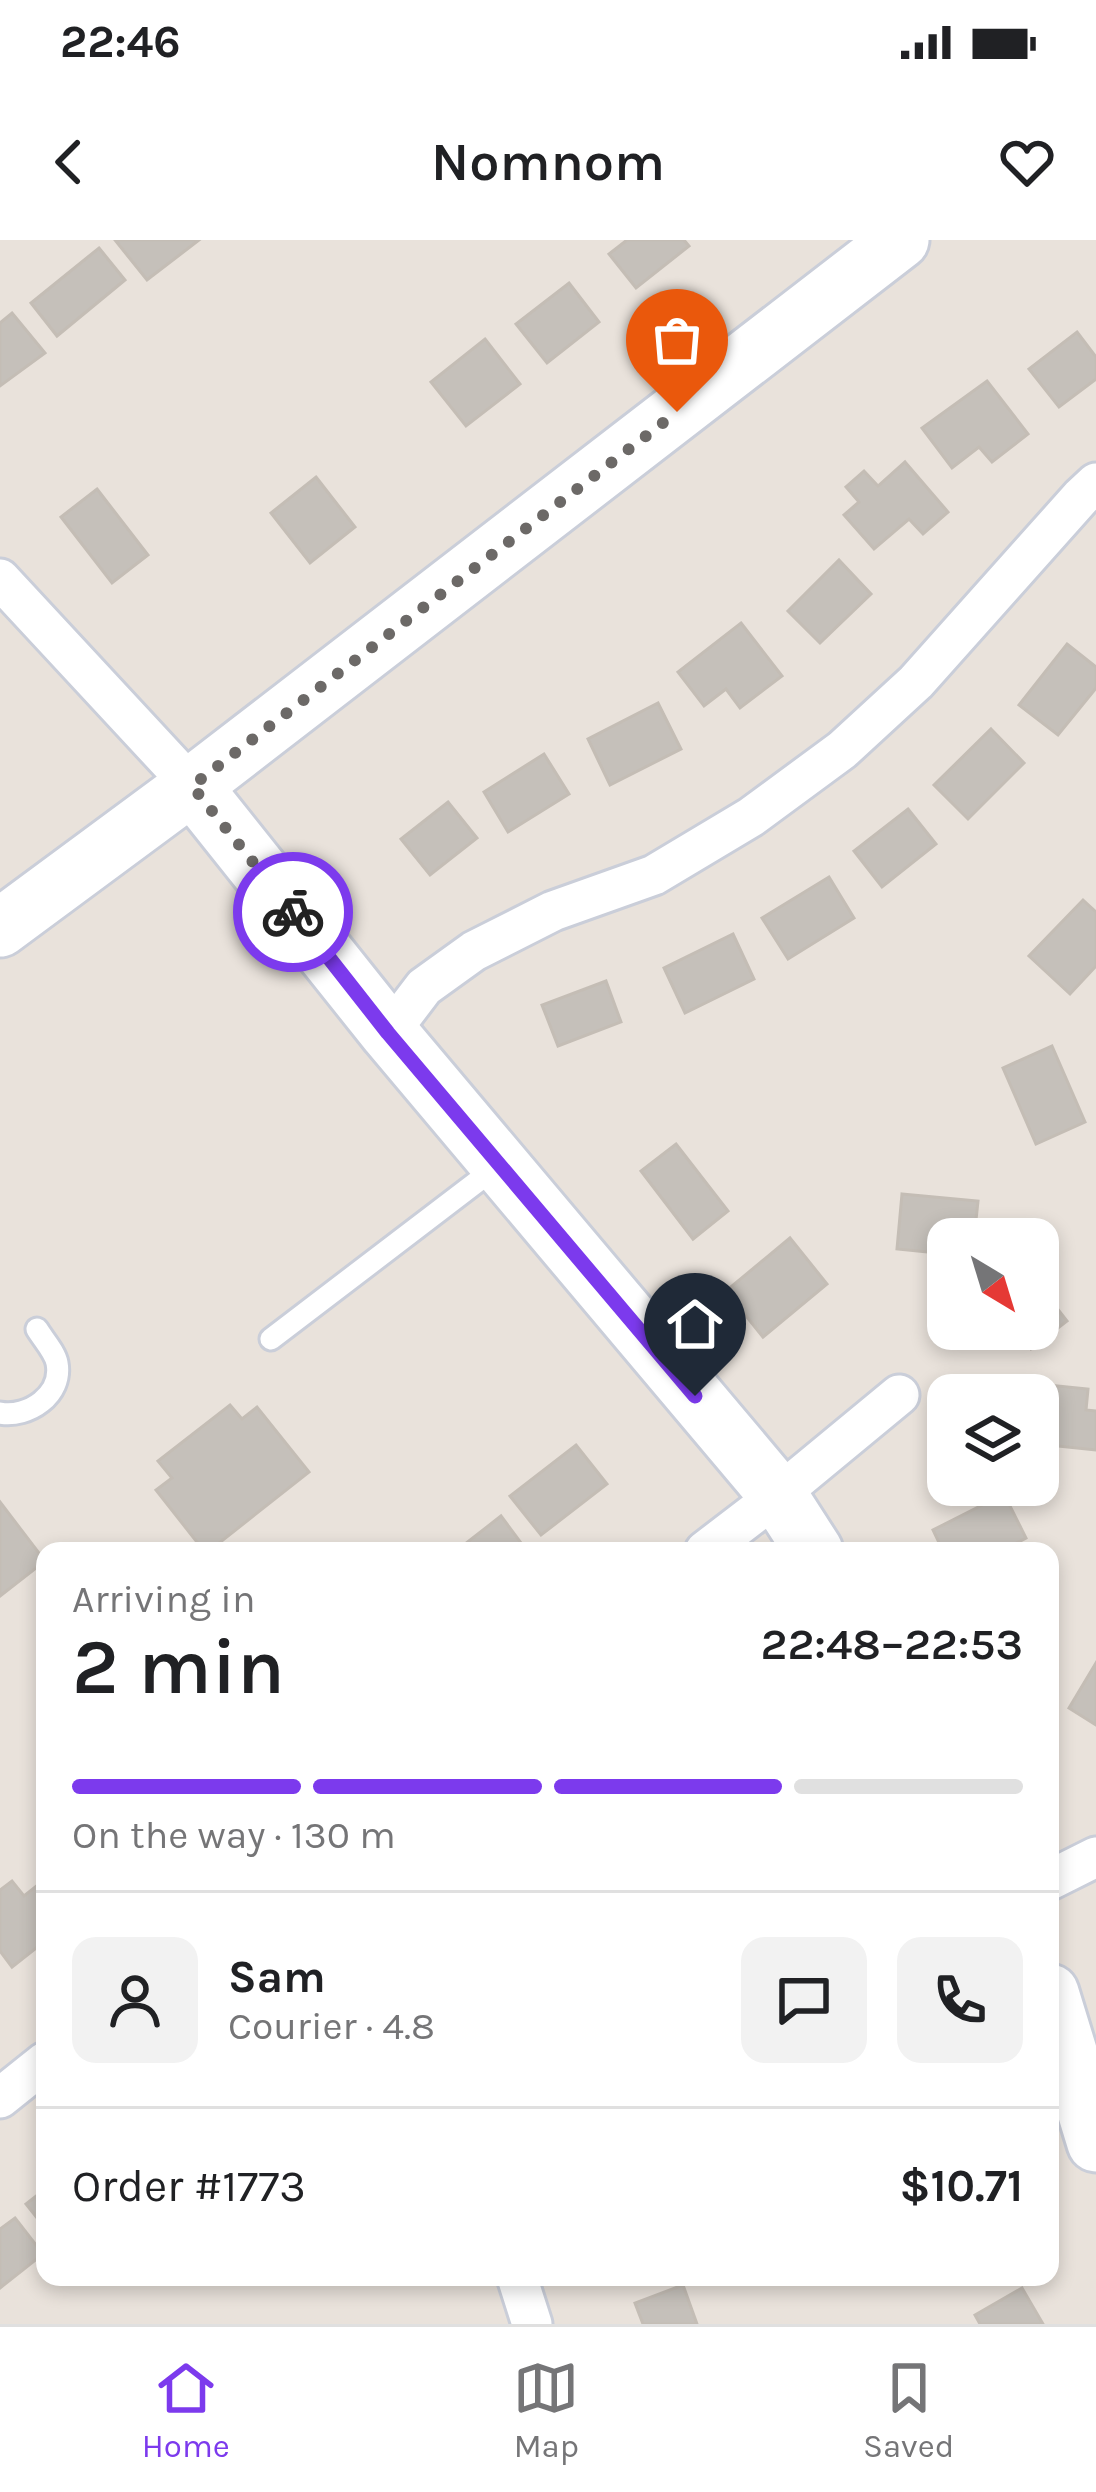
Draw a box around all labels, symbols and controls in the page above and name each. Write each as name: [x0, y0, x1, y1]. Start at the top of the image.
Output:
text: 22:46: [60, 16, 181, 68]
icon: back: [36, 129, 102, 195]
icon: heart: [994, 129, 1060, 195]
text: Nomnom: [431, 130, 665, 194]
pin: [626, 289, 728, 412]
icon: bag: [644, 307, 710, 373]
courier: [233, 852, 353, 972]
icon: bike: [260, 879, 326, 945]
north arrow: [927, 1218, 1059, 1350]
map controls: [927, 1218, 1059, 1506]
pin: [644, 1273, 746, 1396]
icon: home: [662, 1291, 728, 1357]
button: layers: [927, 1374, 1059, 1506]
text: Arriving in: [72, 1576, 255, 1622]
text: 22:48–22:53: [760, 1618, 1023, 1670]
text: 2 min: [72, 1621, 285, 1713]
text: On the way · 130 m: [72, 1812, 396, 1858]
button: person: [72, 1937, 198, 2063]
button: chat: [741, 1937, 867, 2063]
button: phone: [897, 1937, 1023, 2063]
text: Sam: [228, 1951, 326, 2003]
text: Courier · 4.8: [228, 2003, 435, 2049]
text: Order #1773: [72, 2160, 306, 2212]
text: $10.71: [899, 2160, 1023, 2212]
tab: Home: [142, 2355, 230, 2465]
tab: Map: [513, 2355, 579, 2465]
tab: Saved: [863, 2355, 954, 2465]

